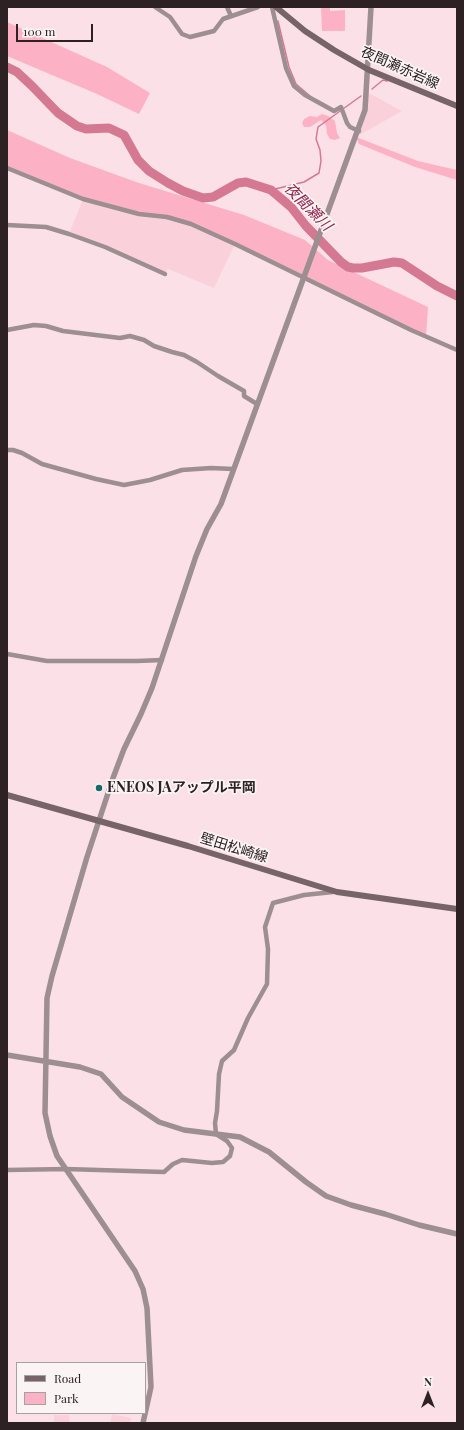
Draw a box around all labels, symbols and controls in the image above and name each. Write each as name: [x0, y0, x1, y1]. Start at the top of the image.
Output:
scale bar: [18, 16, 95, 42]
text: 100 m: [23, 23, 55, 39]
street label: 夜間瀬赤岩線: [358, 43, 442, 93]
water label: 夜間瀬川: [280, 179, 336, 235]
place label: ENEOS JAアップル平岡: [107, 780, 256, 796]
marker: ENEOS JAアップル平岡: [94, 783, 104, 793]
street label: 壁田松崎線: [198, 830, 270, 866]
legend: [16, 1362, 146, 1414]
text: Road: [54, 1370, 81, 1386]
north arrow: [408, 1374, 448, 1414]
text: N: [424, 1374, 432, 1389]
text: Park: [54, 1390, 79, 1406]

